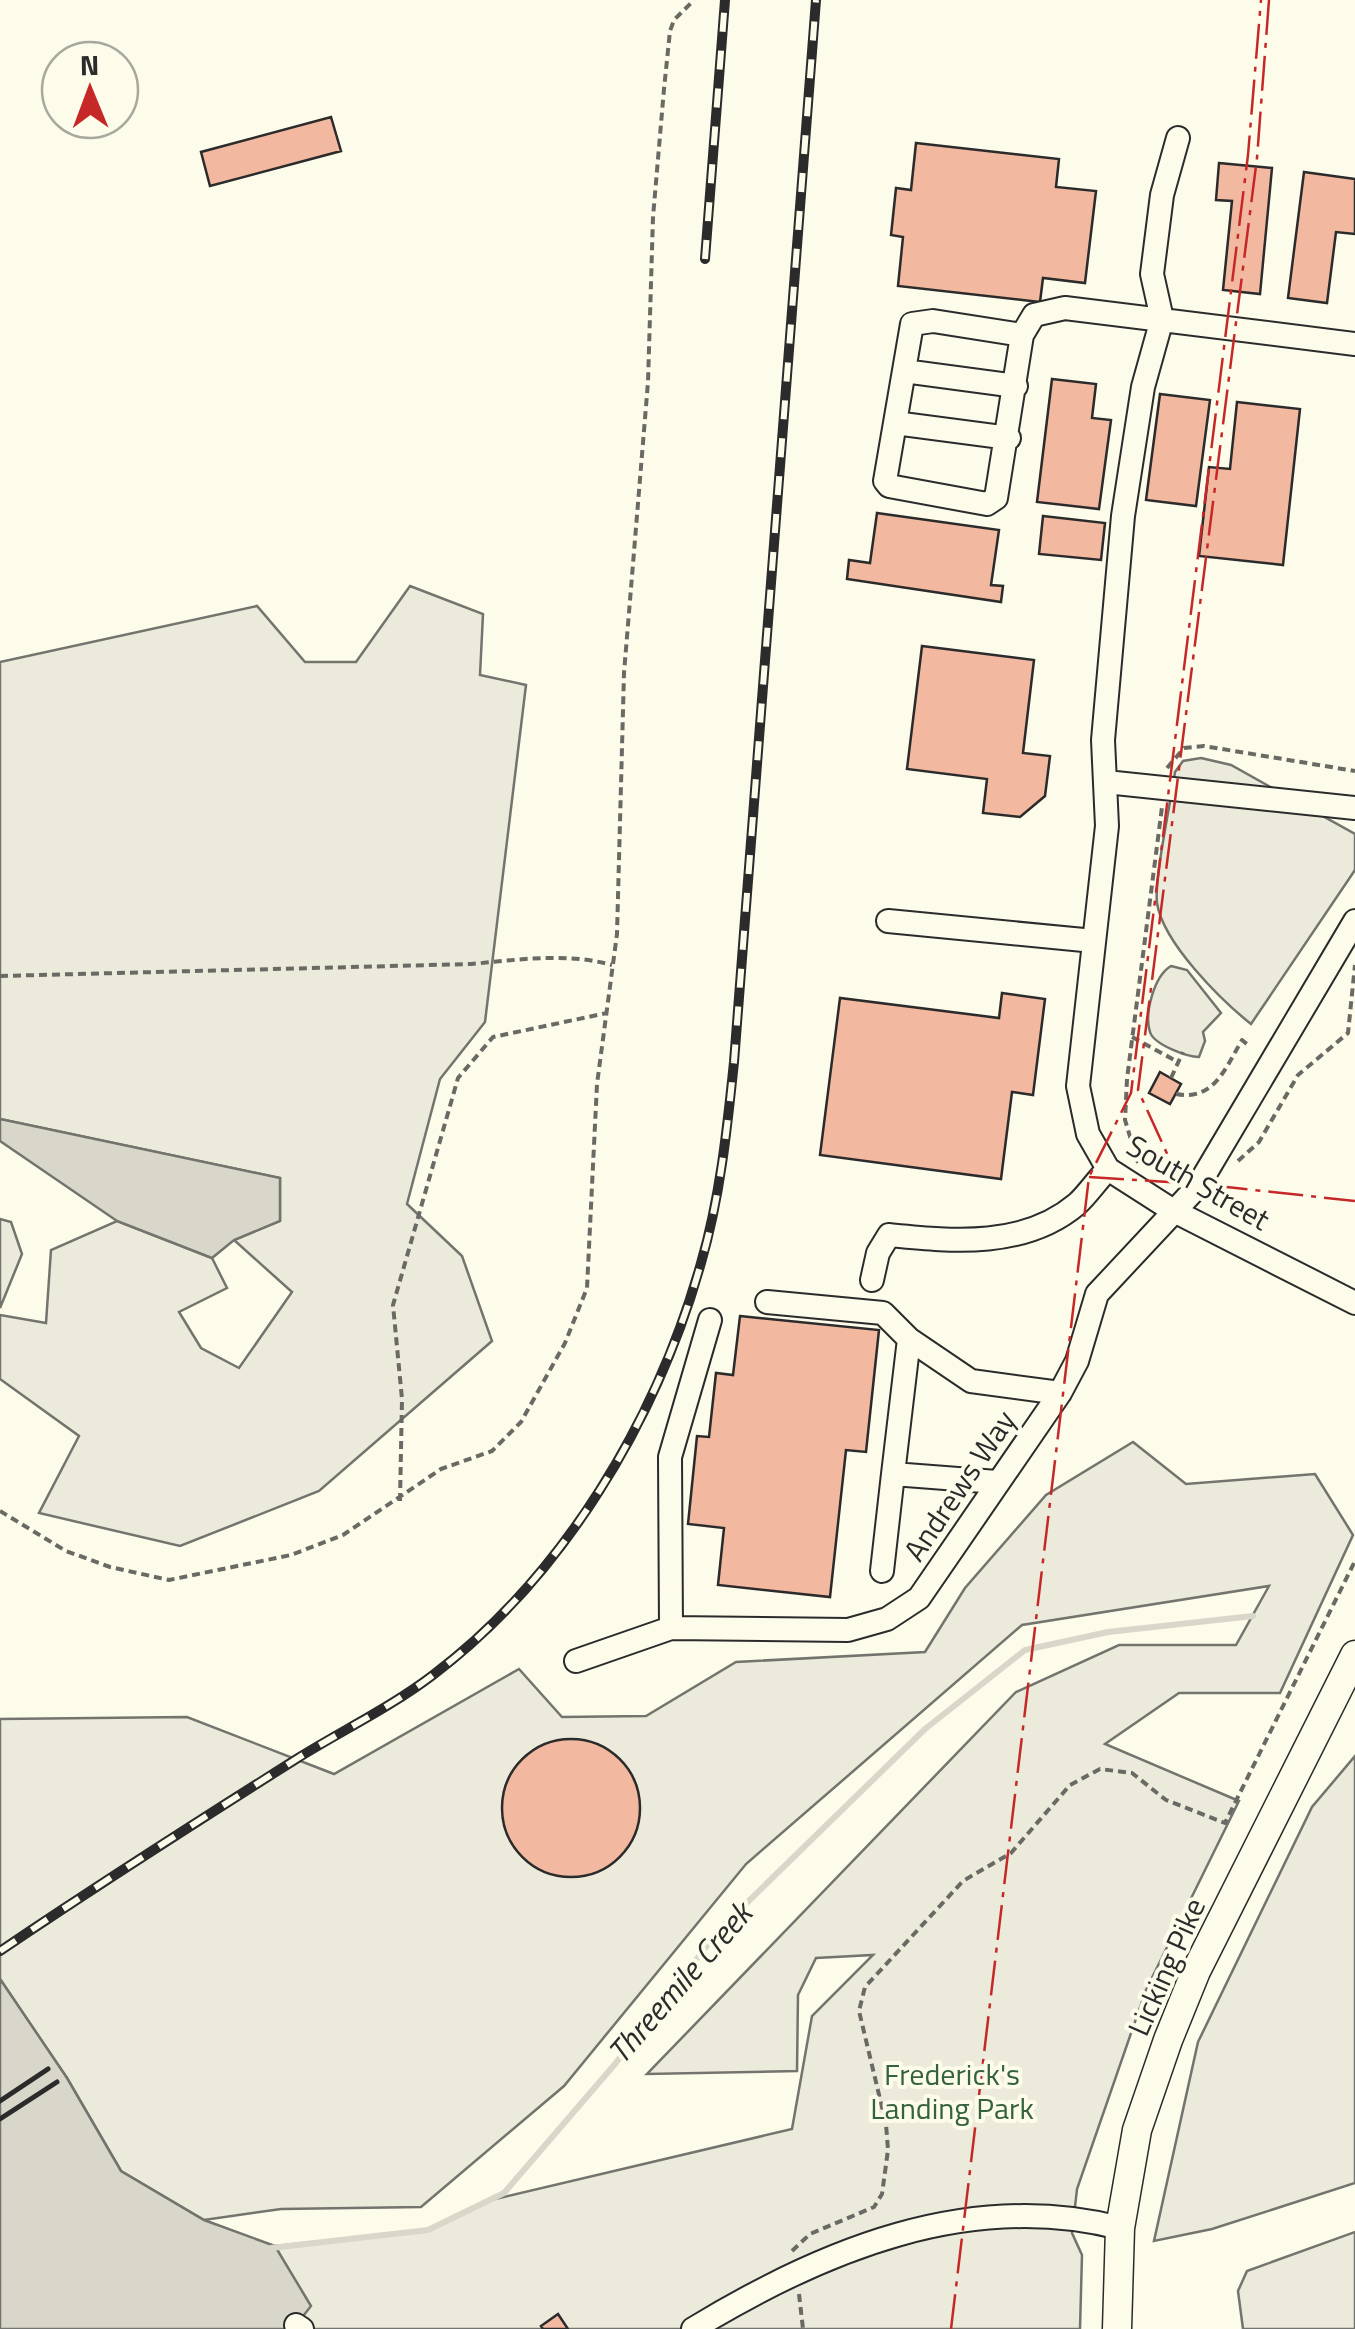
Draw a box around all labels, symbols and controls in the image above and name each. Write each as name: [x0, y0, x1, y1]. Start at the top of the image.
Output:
north arrow: [40, 40, 140, 140]
text: N: [79, 43, 100, 86]
street label: South Street: [1118, 1123, 1279, 1242]
street label: Andrews Way: [892, 1401, 1027, 1570]
water label: Threemile Creek: [596, 1888, 765, 2074]
street label: Licking Pike: [1115, 1890, 1217, 2043]
park label: Frederick's Landing Park: [870, 2051, 1034, 2131]

